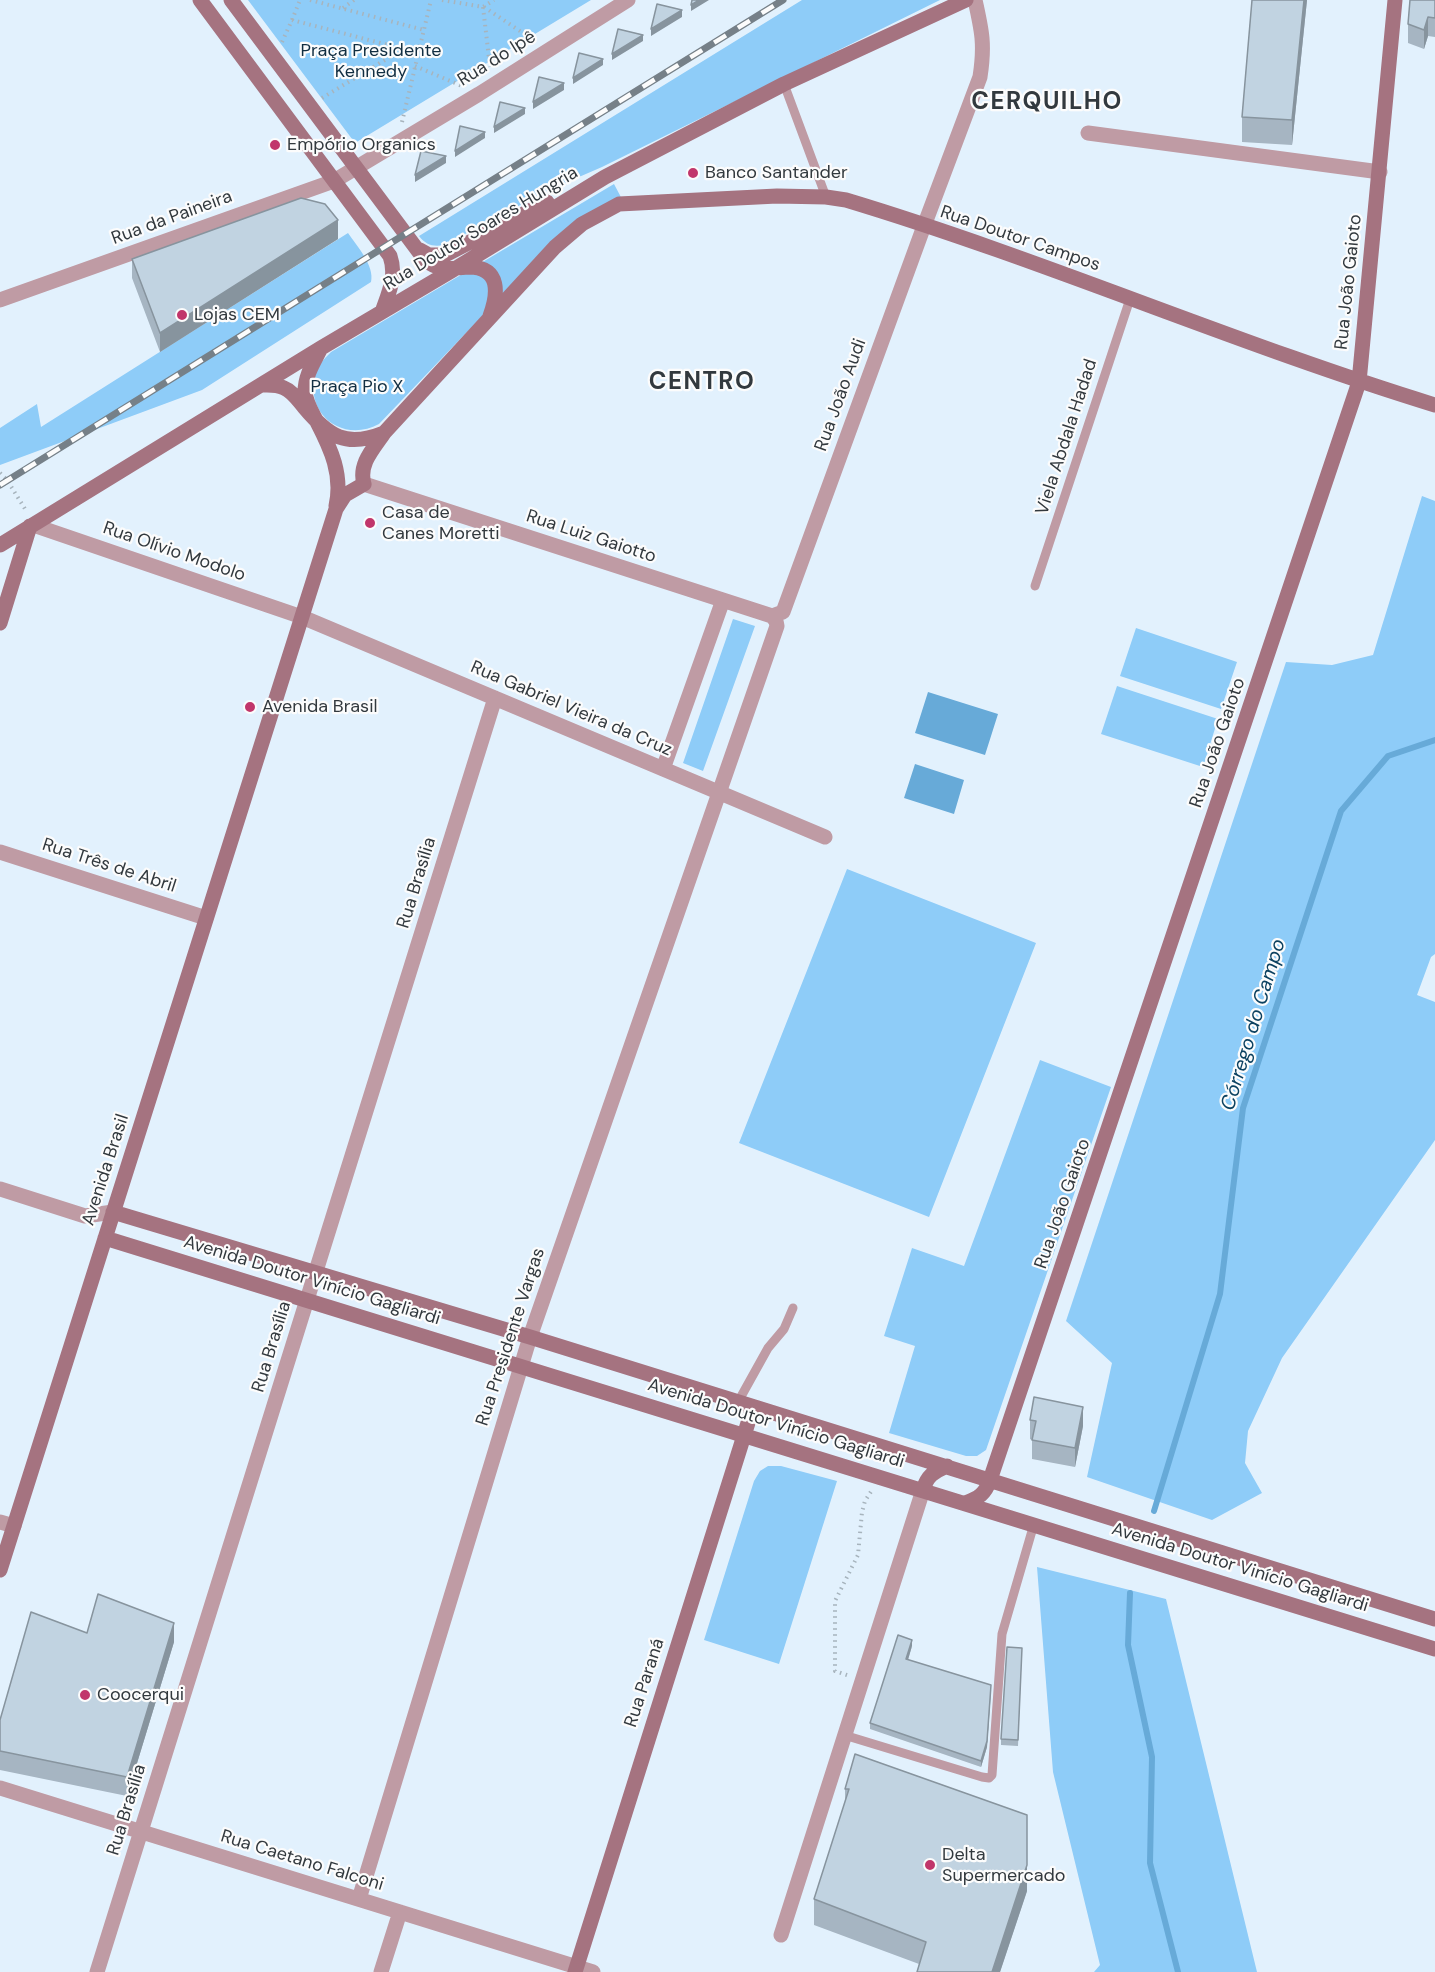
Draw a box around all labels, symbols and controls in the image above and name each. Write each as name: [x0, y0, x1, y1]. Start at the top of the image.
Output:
street label: Rua do Ipê: [454, 27, 540, 91]
park label: Praça Presidente Kennedy: [301, 40, 441, 82]
district label: CERQUILHO: [971, 89, 1123, 117]
place label: Empório Organics: [287, 134, 436, 156]
marker: Empório Organics: [268, 138, 282, 152]
street label: Rua Doutor Soares Hungria: [380, 162, 582, 296]
place label: Banco Santander: [705, 162, 848, 184]
marker: Banco Santander: [686, 166, 700, 180]
street label: Rua da Paineira: [109, 186, 235, 250]
street label: Rua Doutor Campos: [937, 202, 1103, 276]
street label: Rua João Gaioto: [1331, 213, 1367, 351]
place label: Lojas CEM: [194, 304, 280, 326]
marker: Lojas CEM: [175, 308, 189, 322]
street label: Rua João Audi: [811, 336, 871, 454]
street label: Viela Abdala Hadad: [1032, 356, 1102, 518]
district label: CENTRO: [649, 369, 755, 397]
park label: Praça Pio X: [311, 376, 403, 398]
place label: Casa de Canes Moretti: [382, 502, 500, 544]
street label: Rua Luiz Gaiotto: [523, 506, 659, 568]
marker: Casa de Canes Moretti: [363, 516, 377, 530]
street label: Rua Olívio Modolo: [100, 517, 248, 587]
street label: Rua Gabriel Vieira da Cruz: [467, 657, 675, 761]
street label: Rua João Gaioto: [1186, 675, 1250, 811]
place label: Avenida Brasil: [262, 696, 377, 718]
marker: Avenida Brasil: [243, 700, 257, 714]
street label: Rua Três de Abril: [39, 834, 179, 898]
street label: Rua Brasília: [393, 835, 441, 931]
water label: Córrego do Campo: [1217, 936, 1291, 1114]
street label: Avenida Brasil: [78, 1112, 134, 1228]
street label: Rua João Gaioto: [1031, 1136, 1095, 1272]
street label: Avenida Doutor Vinício Gagliardi: [181, 1232, 443, 1330]
street label: Rua Presidente Vargas: [472, 1245, 550, 1429]
street label: Rua Brasília: [248, 1299, 296, 1395]
street label: Avenida Doutor Vinício Gagliardi: [645, 1375, 907, 1473]
street label: Avenida Doutor Vinício Gagliardi: [1109, 1519, 1371, 1617]
street label: Rua Paraná: [621, 1636, 669, 1730]
place label: Coocerqui: [97, 1684, 184, 1706]
marker: Coocerqui: [78, 1688, 92, 1702]
street label: Rua Brasília: [103, 1762, 151, 1858]
street label: Rua Caetano Falconi: [218, 1826, 386, 1896]
place label: Delta Supermercado: [942, 1844, 1066, 1886]
marker: Delta Supermercado: [923, 1858, 937, 1872]

